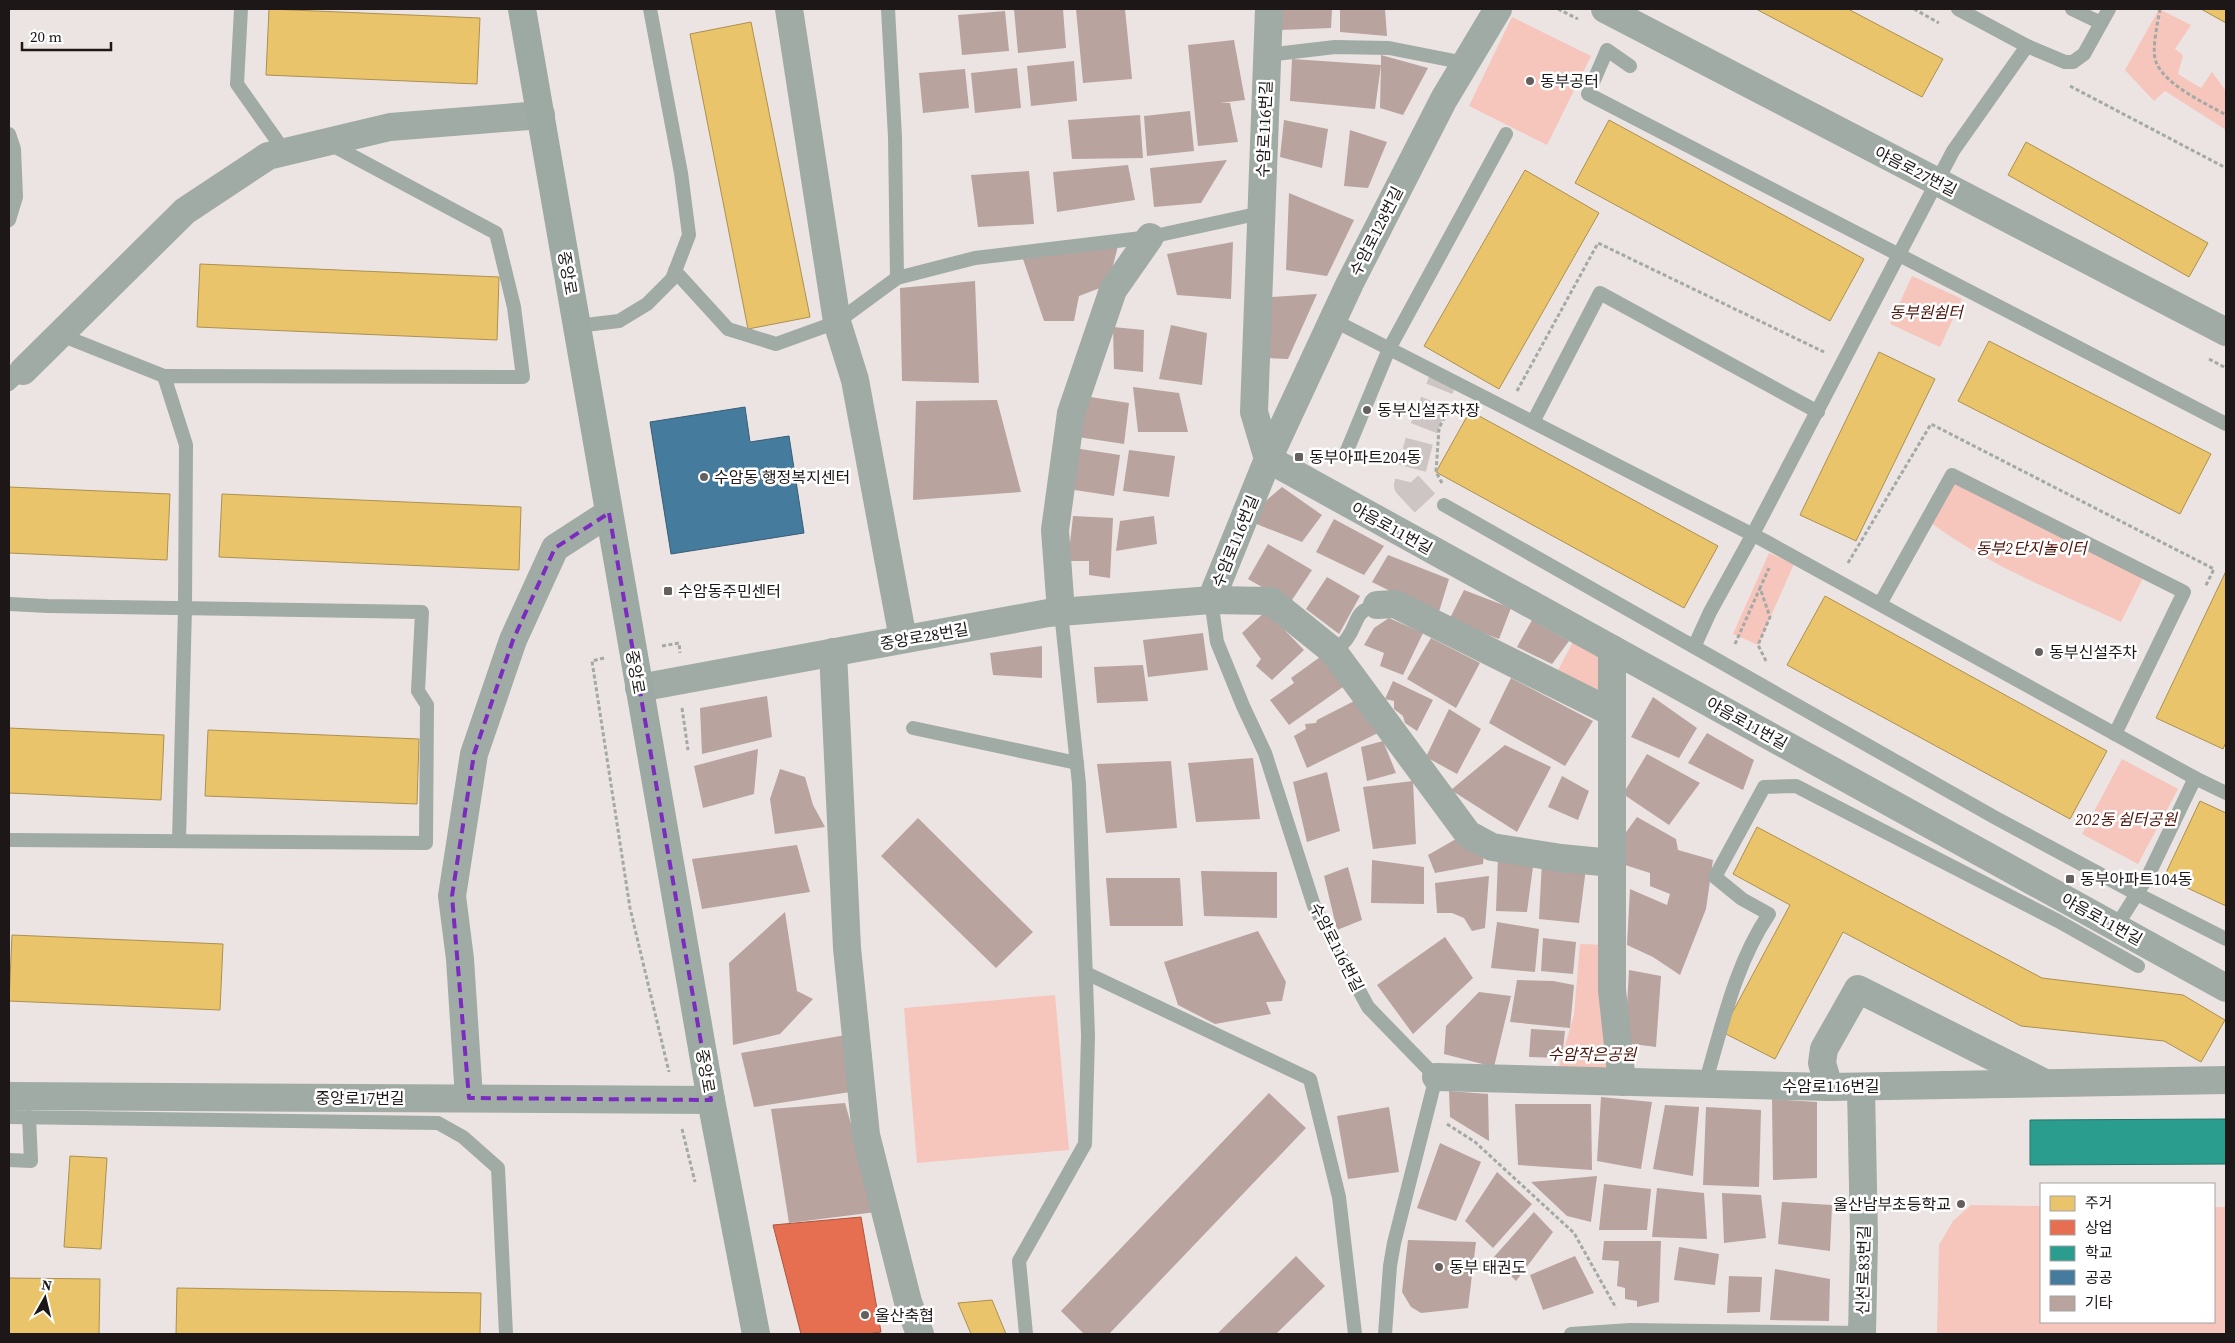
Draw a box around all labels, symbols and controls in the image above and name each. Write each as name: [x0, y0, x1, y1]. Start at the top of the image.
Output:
scale bar: [22, 20, 111, 52]
text: 20 m: [30, 26, 62, 47]
place label: 동부공터: [1540, 70, 1599, 92]
marker: 동부공터: [1524, 75, 1536, 87]
street label: 수암로116번길: [1251, 80, 1277, 178]
street label: 야음로27번길: [1871, 141, 1961, 201]
street label: 수암로128번길: [1344, 183, 1408, 279]
street label: 중앙로: [553, 249, 583, 297]
park label: 동부원쉼터: [1889, 301, 1965, 323]
place label: 동부신설주차장: [1377, 399, 1480, 421]
marker: 동부신설주차장: [1361, 404, 1373, 416]
place label: 동부아파트204동: [1309, 446, 1422, 468]
marker: 동부아파트204동: [1293, 451, 1305, 463]
place label: 수암동 행정복지센터: [714, 466, 850, 488]
marker: 수암동 행정복지센터: [698, 471, 710, 483]
street label: 수암로116번길: [1207, 492, 1263, 590]
street label: 야음로11번길: [1347, 497, 1437, 559]
park label: 동부2단지놀이터: [1975, 537, 2089, 559]
place label: 수암동주민센터: [678, 580, 781, 602]
marker: 수암동주민센터: [662, 585, 674, 597]
street label: 중앙로28번길: [878, 617, 970, 655]
place label: 동부신설주차: [2049, 641, 2138, 663]
marker: 동부신설주차: [2033, 646, 2045, 658]
street label: 중앙로: [621, 648, 651, 696]
street label: 야음로11번길: [1702, 692, 1792, 754]
park label: 202동 쉼터공원: [2075, 808, 2178, 830]
place label: 동부아파트104동: [2080, 868, 2193, 890]
marker: 동부아파트104동: [2064, 873, 2076, 885]
street label: 야음로11번길: [2057, 888, 2147, 950]
street label: 수암로116번길: [1305, 899, 1369, 995]
park label: 수암작은공원: [1548, 1043, 1637, 1065]
street label: 중앙로: [691, 1047, 721, 1095]
street label: 수암로116번길: [1782, 1075, 1880, 1097]
street label: 중앙로17번길: [315, 1087, 405, 1109]
legend: [2040, 1183, 2215, 1323]
text: 주거: [2085, 1192, 2113, 1213]
place label: 울산남부초등학교: [1833, 1193, 1951, 1215]
marker: 울산남부초등학교: [1955, 1198, 1967, 1210]
text: 상업: [2085, 1217, 2113, 1238]
street label: 신선로83번길: [1851, 1225, 1875, 1315]
text: 학교: [2085, 1242, 2113, 1263]
place label: 동부 태권도: [1449, 1256, 1527, 1278]
marker: 동부 태권도: [1433, 1261, 1445, 1273]
text: 공공: [2085, 1267, 2113, 1288]
north arrow: [20, 1273, 70, 1323]
text: N: [40, 1275, 53, 1296]
text: 기타: [2085, 1292, 2113, 1313]
place label: 울산축협: [875, 1304, 934, 1326]
marker: 울산축협: [859, 1309, 871, 1321]

